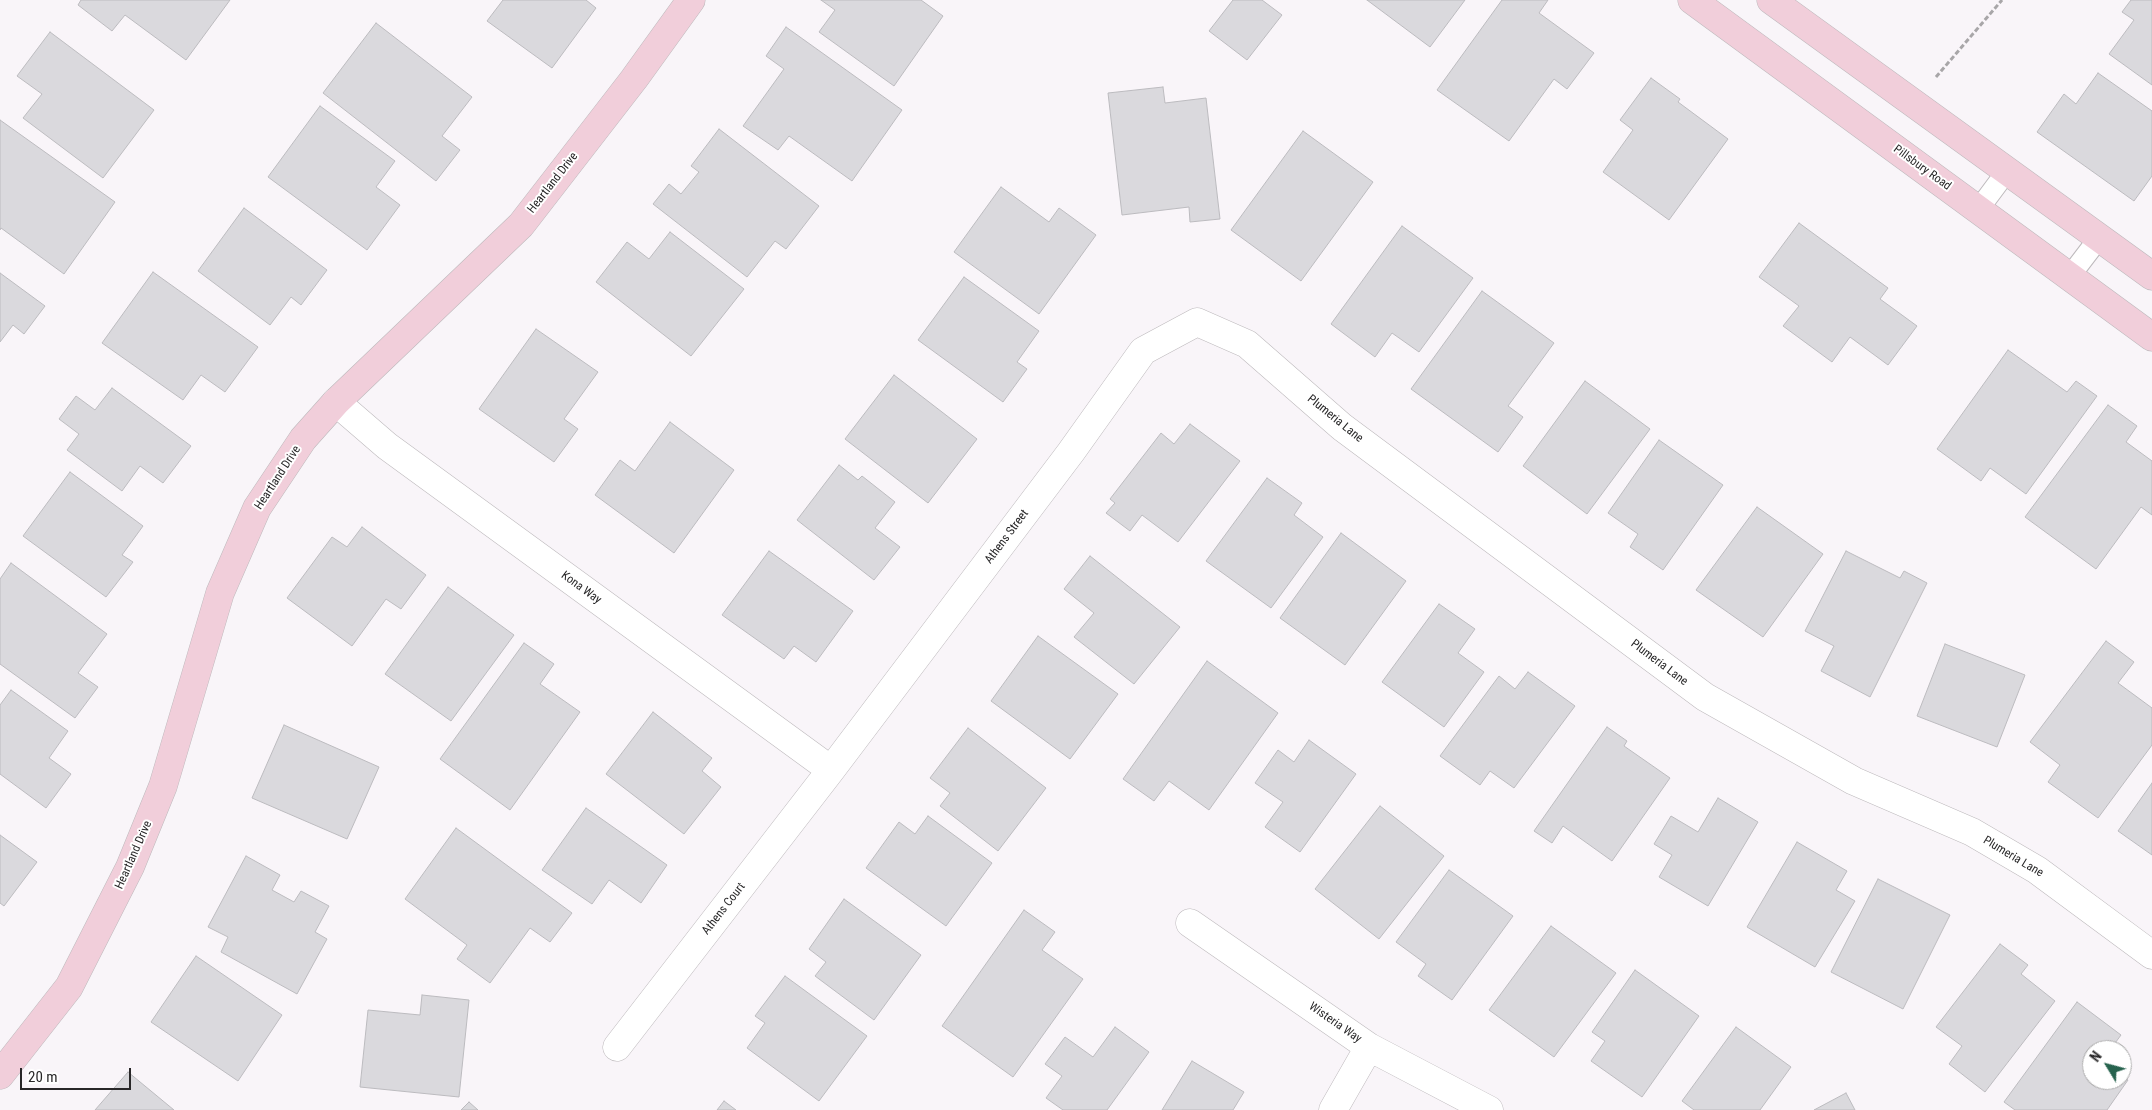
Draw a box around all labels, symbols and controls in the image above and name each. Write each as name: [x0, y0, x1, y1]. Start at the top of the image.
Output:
street label: Pillsbury Road: [1890, 142, 1954, 194]
street label: Heartland Drive: [525, 150, 581, 216]
street label: Plumeria Lane: [1304, 392, 1366, 446]
street label: Heartland Drive: [252, 443, 304, 513]
street label: Athens Street: [982, 507, 1032, 567]
street label: Kona Way: [558, 569, 604, 607]
street label: Plumeria Lane: [1628, 637, 1690, 689]
street label: Heartland Drive: [113, 819, 155, 891]
street label: Plumeria Lane: [1980, 833, 2046, 881]
street label: Athens Court: [699, 880, 749, 938]
street label: Wisteria Way: [1306, 1000, 1364, 1046]
north arrow: [2082, 1040, 2132, 1090]
text: N: [2087, 1048, 2105, 1065]
scale bar: [22, 1058, 134, 1090]
text: 20 m: [28, 1068, 58, 1086]

